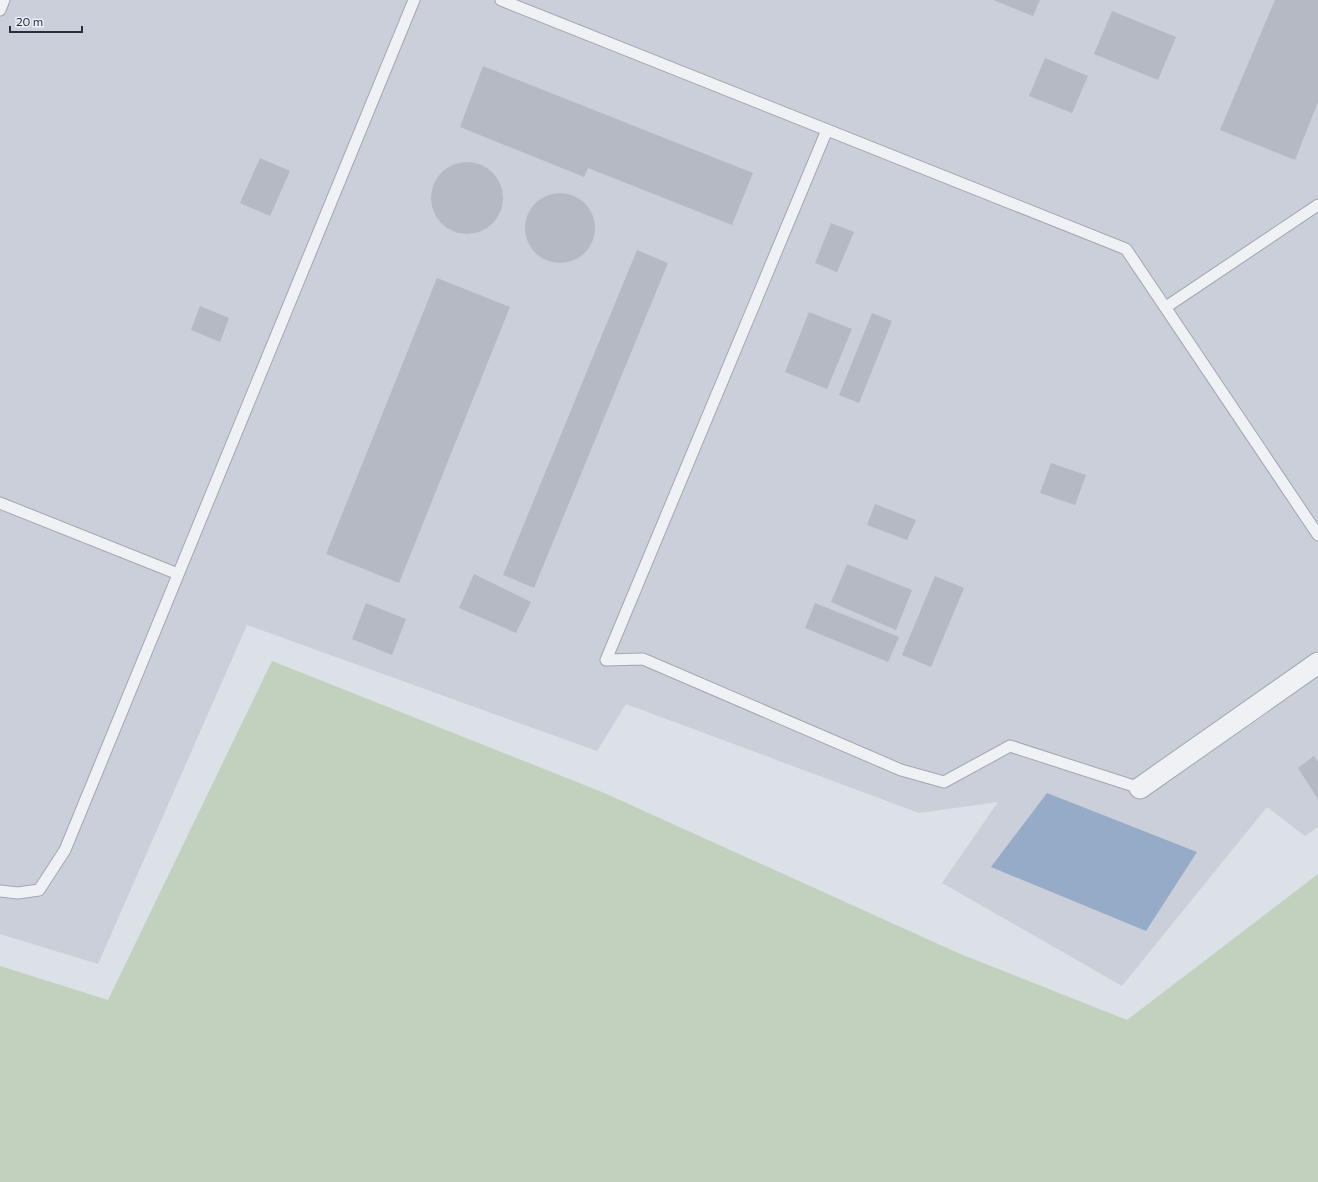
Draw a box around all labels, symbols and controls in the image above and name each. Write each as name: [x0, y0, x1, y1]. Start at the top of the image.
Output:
scale bar: [10, 8, 82, 34]
text: 20 m: [16, 14, 43, 28]

